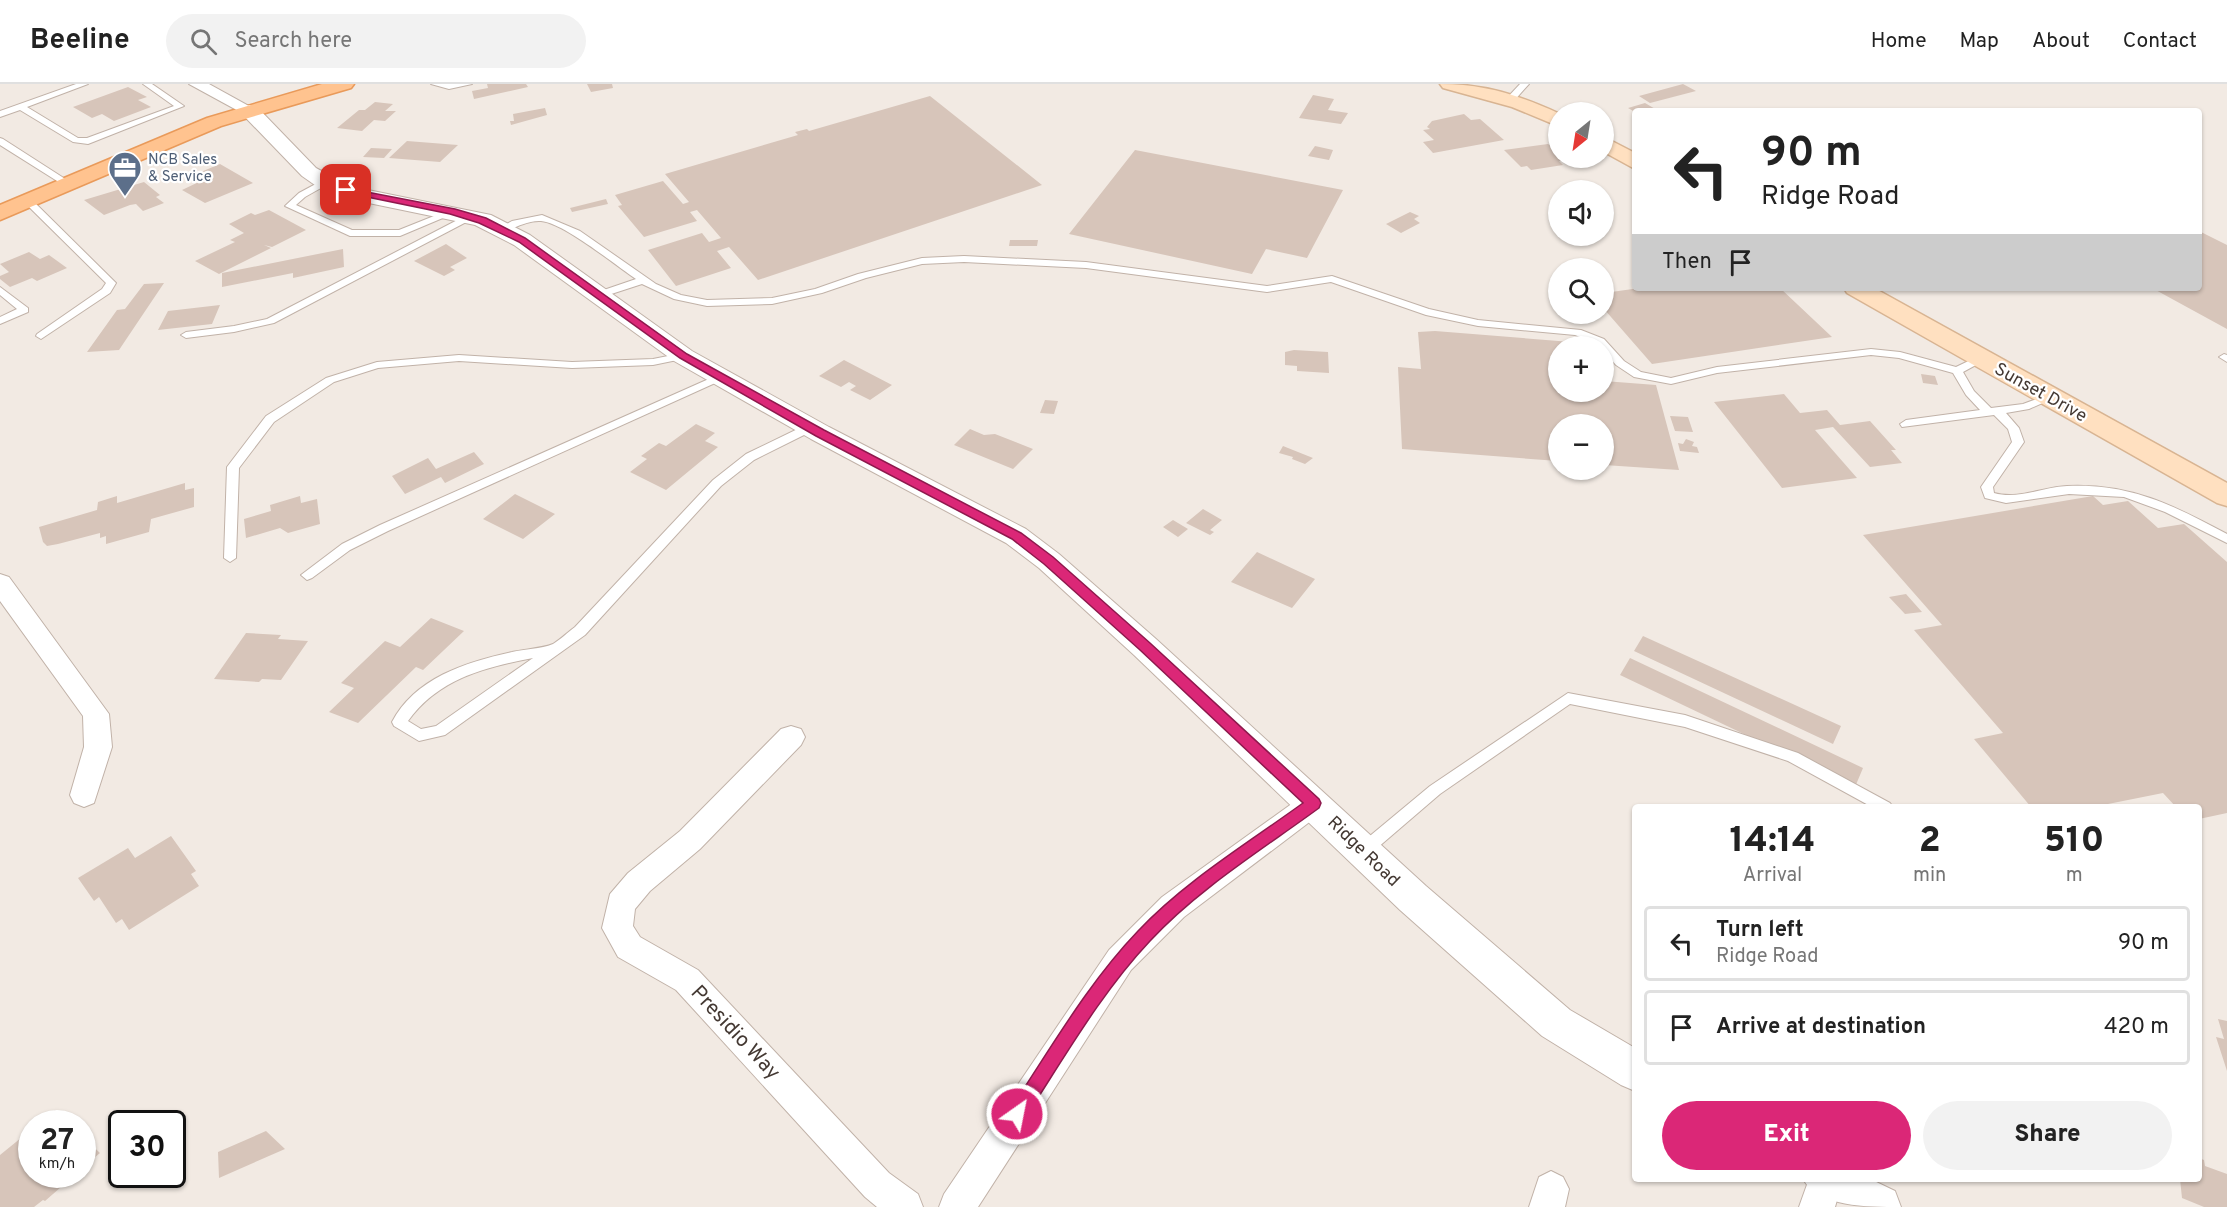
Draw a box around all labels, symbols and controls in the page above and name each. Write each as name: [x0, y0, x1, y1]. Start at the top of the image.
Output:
search box: [166, 14, 586, 68]
text: Beeline: [30, 23, 130, 59]
icon: search: [187, 25, 220, 58]
text: Search here: [235, 28, 352, 55]
text: Home: [1871, 28, 1927, 55]
text: Map: [1960, 28, 1999, 55]
text: About: [2032, 28, 2090, 55]
text: Contact: [2123, 28, 2197, 55]
north arrow: [1548, 102, 1614, 168]
map controls: [1548, 102, 1614, 480]
text: 90 m: [1761, 128, 1862, 181]
icon: left: [1662, 132, 1740, 210]
office icon: NCB Sales & Service: [107, 150, 143, 197]
place label: NCB Sales & Service: [148, 151, 217, 187]
pin: [320, 164, 371, 215]
icon: arrive: [329, 173, 362, 206]
button: sound: [1548, 180, 1614, 246]
text: Ridge Road: [1761, 180, 1899, 214]
icon: arrive: [1724, 246, 1757, 279]
text: Then: [1662, 249, 1712, 276]
button: search: [1548, 258, 1614, 324]
button: +: [1548, 336, 1614, 402]
street label: Sunset Drive: [1990, 358, 2091, 428]
button: −: [1548, 414, 1614, 480]
street label: Ridge Road: [1322, 812, 1404, 892]
text: 14:14: [1730, 819, 1815, 865]
text: 2: [1919, 819, 1941, 865]
text: 510: [2044, 819, 2104, 865]
text: Arrival: [1743, 863, 1802, 889]
text: min: [1913, 863, 1946, 889]
text: m: [2066, 863, 2083, 889]
text: Turn left: [1716, 917, 1804, 944]
icon: left: [1665, 927, 1698, 960]
text: 90 m: [2118, 930, 2169, 957]
text: Ridge Road: [1716, 944, 1819, 970]
street label: Presidio Way: [684, 980, 786, 1086]
icon: arrive: [1665, 1011, 1698, 1044]
text: Arrive at destination: [1716, 1014, 1926, 1041]
text: 420 m: [2104, 1014, 2169, 1041]
position arrow: [985, 1082, 1049, 1146]
button: Exit: [1662, 1101, 1911, 1170]
button: Share: [1923, 1101, 2172, 1170]
speed limit sign: 30: [108, 1110, 186, 1188]
text: 27: [40, 1123, 74, 1160]
text: km/h: [39, 1155, 75, 1174]

